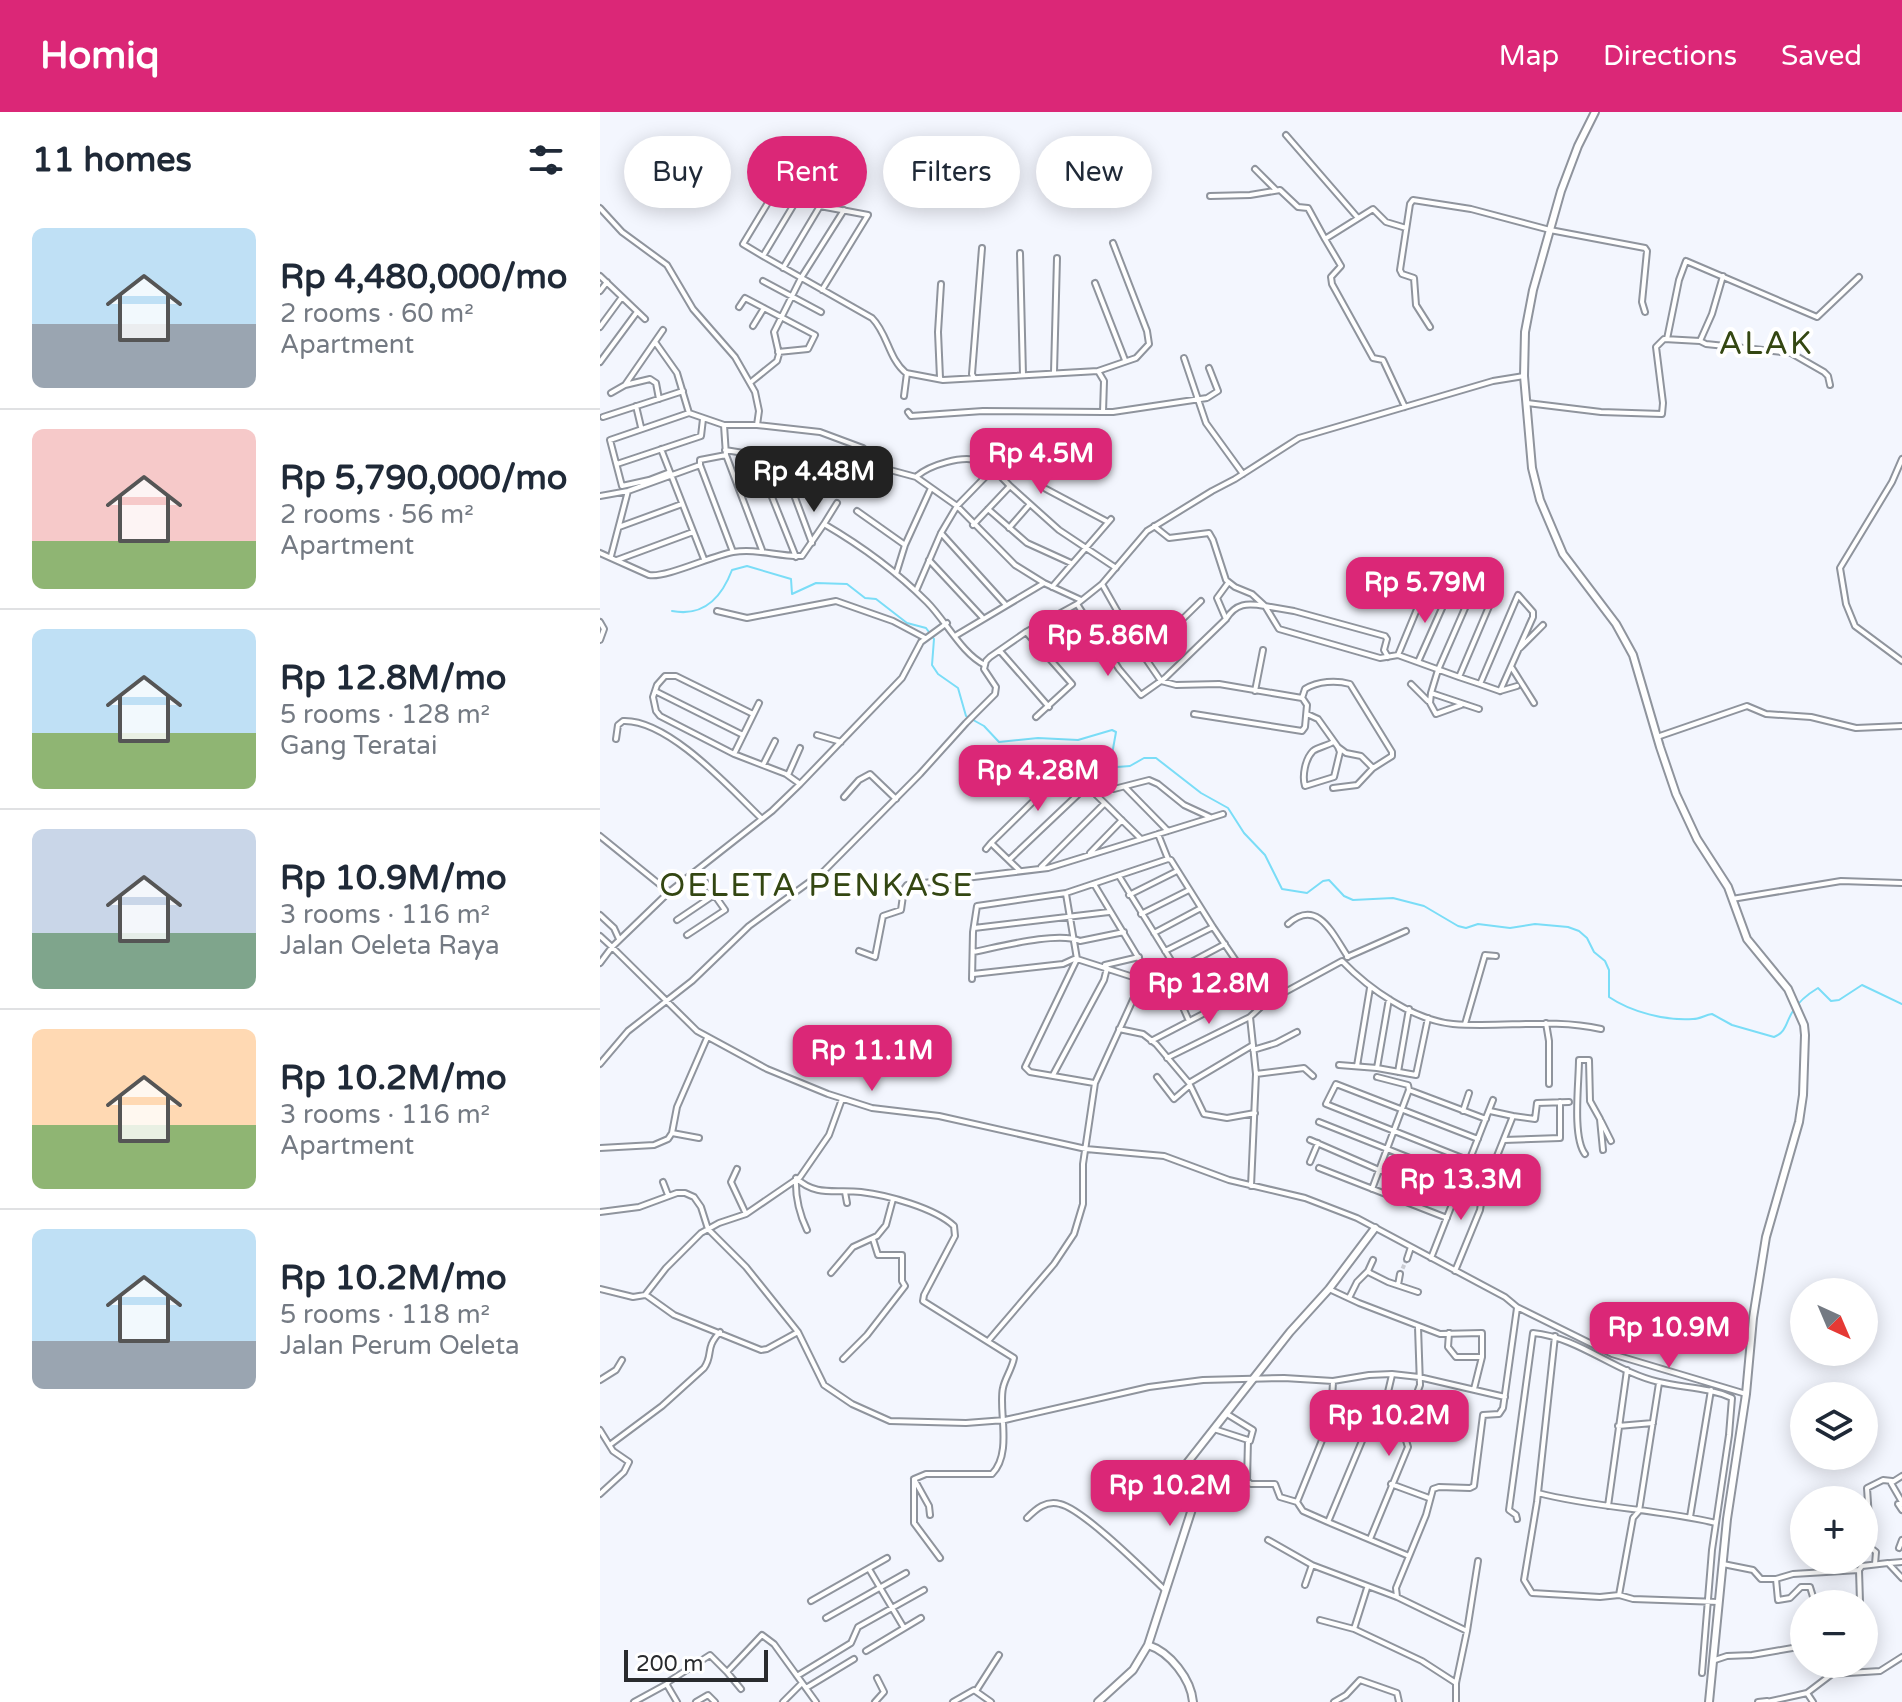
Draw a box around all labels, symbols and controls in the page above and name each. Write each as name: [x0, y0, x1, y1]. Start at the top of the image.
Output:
text: Homiq: [40, 33, 160, 79]
text: Map: [1499, 39, 1559, 73]
text: Directions: [1603, 39, 1737, 73]
text: Saved: [1781, 39, 1862, 73]
chip: Buy: [624, 136, 731, 208]
chip: Rent: [747, 136, 867, 208]
chip: Filters: [883, 136, 1020, 208]
chip: New: [1036, 136, 1152, 208]
icon: filters: [524, 138, 568, 182]
text: 11 homes: [32, 140, 192, 181]
text: Rp 4,480,000/mo: [280, 257, 567, 298]
icon: home: [96, 260, 192, 356]
text: 2 rooms · 60 m²: [280, 298, 474, 329]
district label: ALAK: [1719, 325, 1813, 363]
text: Apartment: [280, 329, 414, 360]
pin: Rp 4.5M: [967, 428, 1115, 496]
text: Rp 4.5M: [988, 438, 1094, 469]
pin: Rp 4.48M: [731, 446, 897, 514]
text: Rp 4.48M: [753, 456, 875, 487]
text: Rp 5,790,000/mo: [280, 458, 567, 499]
icon: home: [96, 461, 192, 557]
text: 2 rooms · 56 m²: [280, 499, 474, 530]
text: Apartment: [280, 530, 414, 561]
pin: Rp 5.79M: [1342, 557, 1508, 625]
text: Rp 5.79M: [1364, 567, 1486, 598]
pin: Rp 5.86M: [1025, 610, 1191, 678]
text: Rp 5.86M: [1047, 620, 1169, 651]
text: Rp 12.8M/mo: [280, 658, 507, 699]
icon: home: [96, 661, 192, 757]
text: 5 rooms · 128 m²: [280, 699, 490, 730]
text: Gang Teratai: [280, 730, 437, 761]
pin: Rp 4.28M: [955, 745, 1121, 813]
text: Rp 4.28M: [977, 755, 1099, 786]
text: Rp 10.9M/mo: [280, 858, 507, 899]
icon: home: [96, 861, 192, 957]
district label: OELETA PENKASE: [659, 867, 975, 905]
text: 3 rooms · 116 m²: [280, 899, 490, 930]
text: Jalan Oeleta Raya: [280, 930, 500, 961]
pin: Rp 12.8M: [1126, 958, 1292, 1026]
text: Rp 12.8M: [1148, 968, 1270, 999]
pin: Rp 11.1M: [789, 1025, 955, 1093]
text: Rp 11.1M: [811, 1035, 933, 1066]
text: Rp 10.2M/mo: [280, 1058, 507, 1099]
icon: home: [96, 1061, 192, 1157]
text: 3 rooms · 116 m²: [280, 1099, 490, 1130]
text: Apartment: [280, 1130, 414, 1161]
pin: Rp 13.3M: [1378, 1154, 1544, 1222]
text: Rp 13.3M: [1400, 1164, 1522, 1195]
text: Rp 10.2M/mo: [280, 1258, 507, 1299]
icon: home: [96, 1261, 192, 1357]
north arrow: [1790, 1278, 1878, 1366]
map controls: [1790, 1278, 1878, 1678]
text: 5 rooms · 118 m²: [280, 1299, 490, 1330]
pin: Rp 10.9M: [1586, 1302, 1752, 1370]
text: Rp 10.9M: [1608, 1312, 1730, 1343]
text: Jalan Perum Oeleta: [280, 1330, 520, 1361]
button: layers: [1790, 1382, 1878, 1470]
pin: Rp 10.2M: [1306, 1390, 1472, 1458]
text: Rp 10.2M: [1328, 1400, 1450, 1431]
pin: Rp 10.2M: [1087, 1460, 1253, 1528]
text: Rp 10.2M: [1109, 1470, 1231, 1501]
button: +: [1790, 1486, 1878, 1574]
button: −: [1790, 1590, 1878, 1678]
scale bar: [624, 1646, 768, 1682]
text: 200 m: [636, 1651, 703, 1677]

